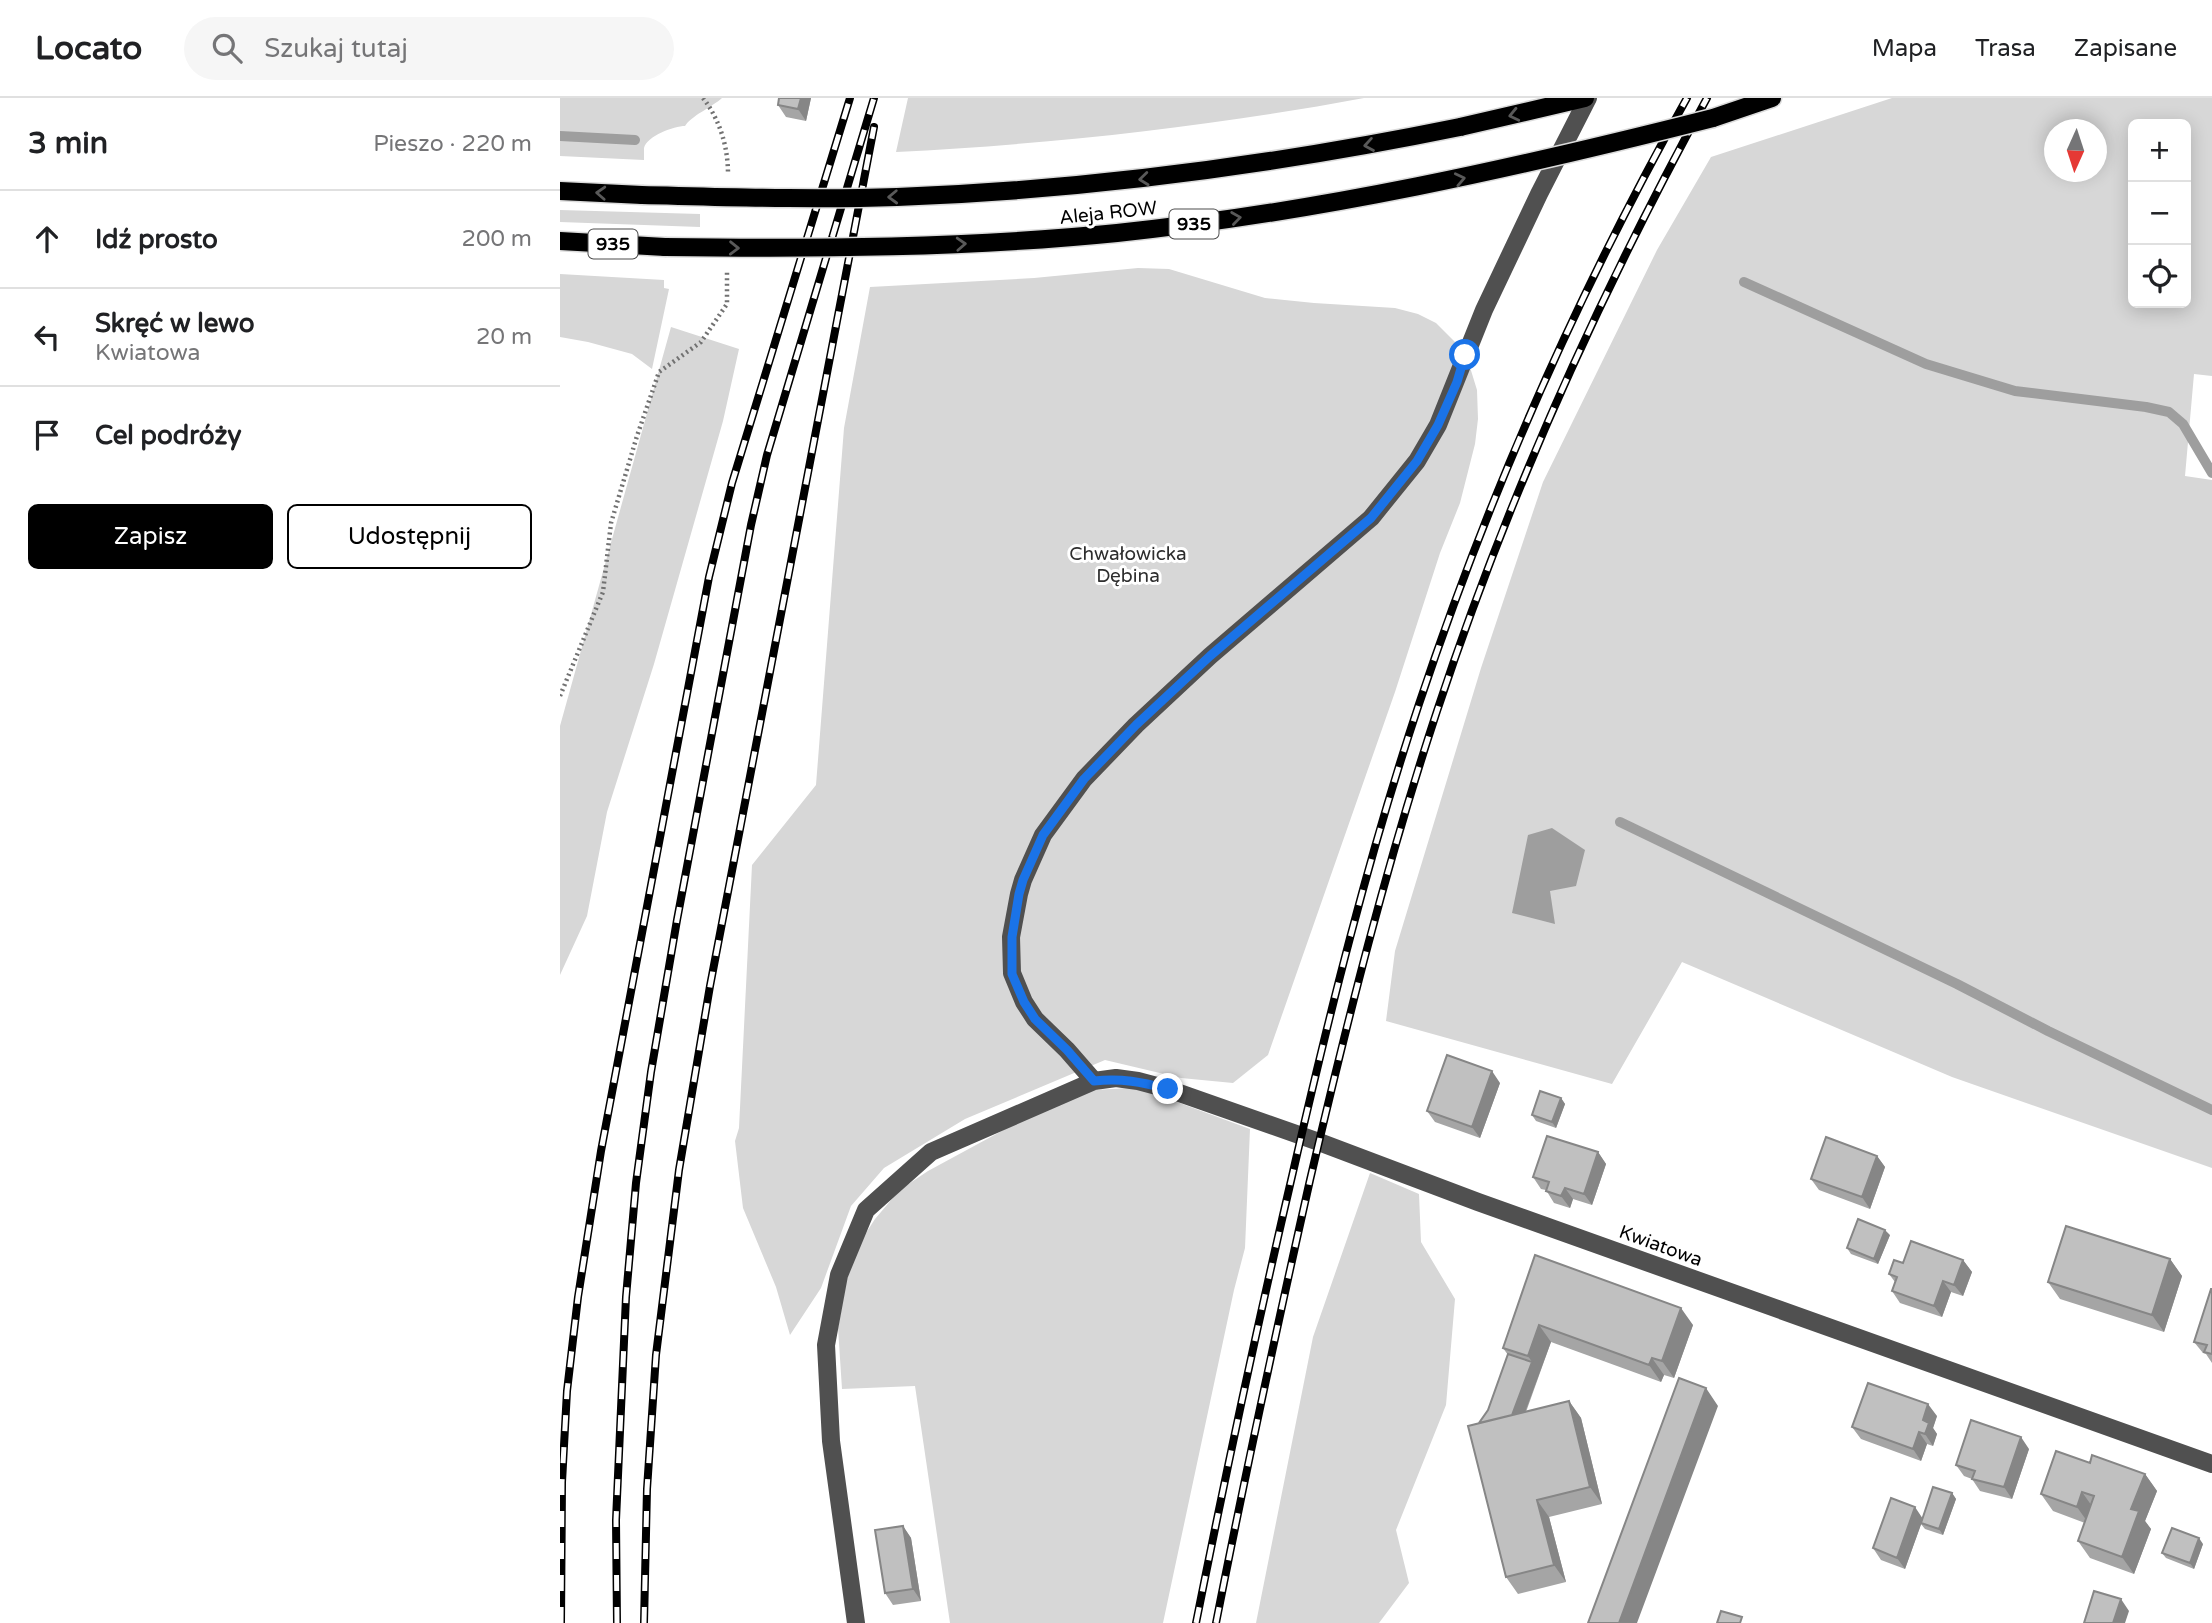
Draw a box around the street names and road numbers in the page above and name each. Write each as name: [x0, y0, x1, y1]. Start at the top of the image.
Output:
street label: Aleja ROW: [1058, 197, 1158, 229]
road number: 935: [1170, 210, 1218, 238]
road number: 935: [588, 230, 638, 258]
street label: Kwiatowa: [1616, 1221, 1705, 1271]

